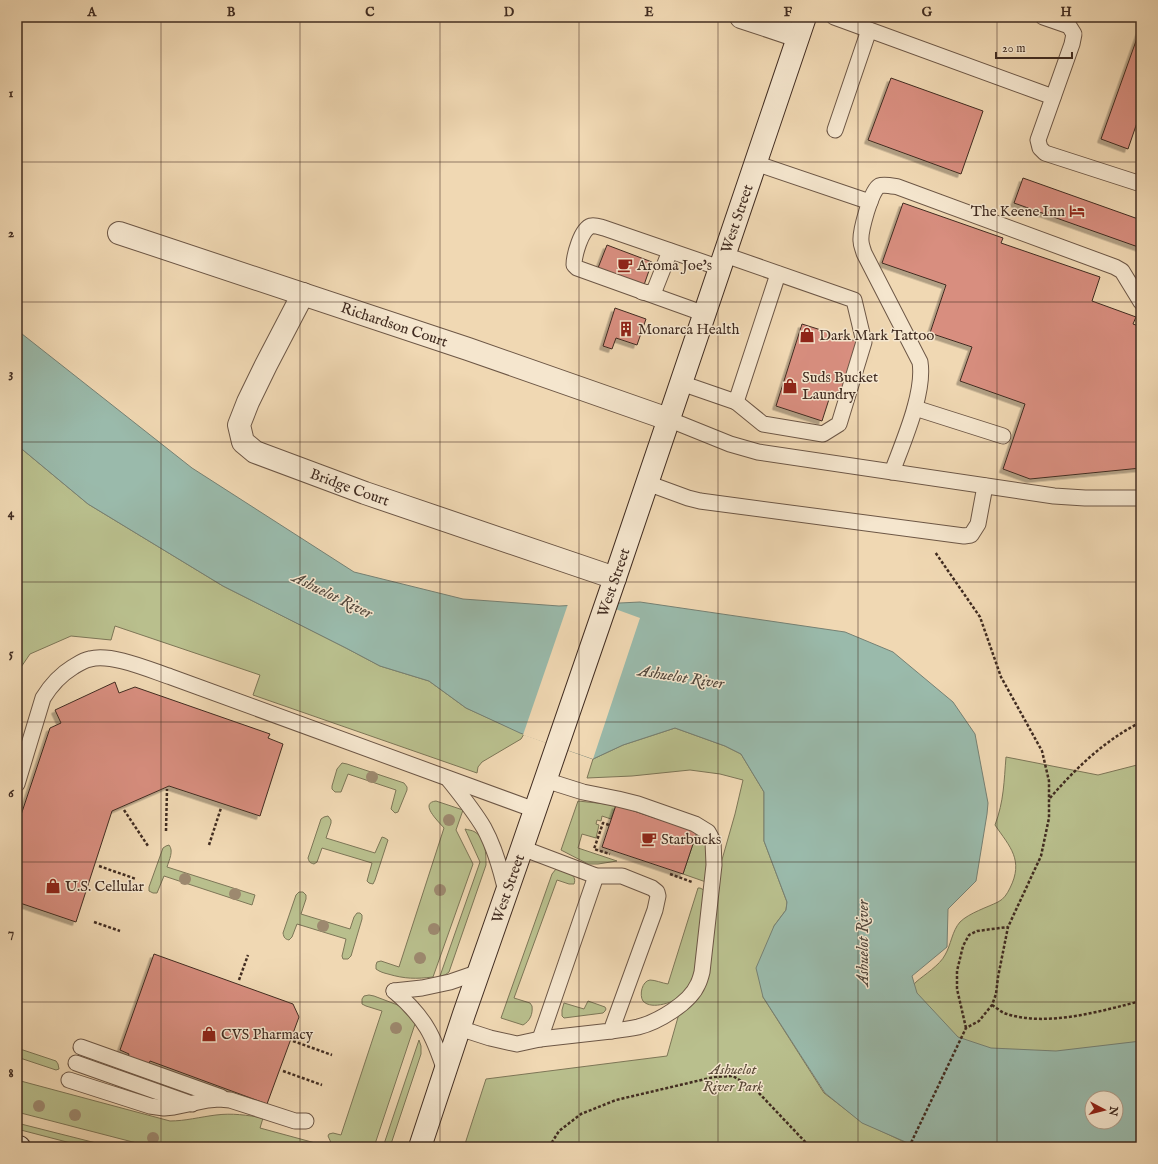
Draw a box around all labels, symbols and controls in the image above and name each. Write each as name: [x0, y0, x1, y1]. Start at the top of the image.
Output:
text: A: [87, 4, 98, 21]
text: B: [227, 4, 236, 21]
text: C: [365, 4, 375, 21]
text: D: [504, 4, 515, 21]
text: E: [644, 4, 654, 21]
text: F: [784, 4, 793, 21]
text: G: [922, 4, 933, 21]
text: H: [1060, 4, 1072, 21]
scale bar: [996, 34, 1072, 60]
text: 20 m: [1002, 41, 1025, 56]
text: 1: [9, 85, 14, 102]
street label: West Street: [716, 182, 757, 255]
place label: The Keene Inn: [971, 202, 1065, 221]
hotel icon: The Keene Inn: [1068, 202, 1086, 220]
text: 2: [8, 225, 14, 242]
cafe icon: Aroma Joe's: [616, 256, 634, 274]
place label: Aroma Joe's: [636, 256, 712, 275]
street label: Richardson Court: [338, 298, 450, 351]
building icon: Monarca Health: [617, 320, 635, 338]
place label: Monarca Health: [638, 320, 739, 339]
shop icon: Dark Mark Tattoo: [798, 326, 816, 344]
place label: Dark Mark Tattoo: [819, 326, 934, 345]
text: 3: [9, 365, 14, 382]
place label: Suds Bucket Laundry: [802, 368, 878, 404]
shop icon: Suds Bucket Laundry: [781, 377, 799, 395]
street label: Bridge Court: [307, 464, 392, 510]
text: 4: [8, 505, 15, 522]
street label: West Street: [593, 545, 634, 619]
water label: Ashuelot River: [287, 567, 377, 625]
text: 5: [9, 645, 14, 662]
water label: Ashuelot River: [635, 661, 727, 695]
text: 6: [8, 785, 14, 802]
cafe icon: Starbucks: [640, 830, 658, 848]
place label: Starbucks: [661, 830, 721, 849]
street label: West Street: [487, 852, 529, 925]
shop icon: U.S. Cellular: [44, 877, 62, 895]
place label: U.S. Cellular: [65, 877, 145, 896]
water label: Ashuelot River: [854, 898, 874, 988]
text: 7: [8, 925, 14, 942]
shop icon: CVS Pharmacy: [200, 1025, 218, 1043]
place label: CVS Pharmacy: [221, 1025, 314, 1044]
park label: Ashuelot River Park: [703, 1060, 763, 1096]
text: 8: [8, 1065, 14, 1082]
north arrow: [1084, 1090, 1124, 1130]
text: N: [1105, 1105, 1121, 1117]

